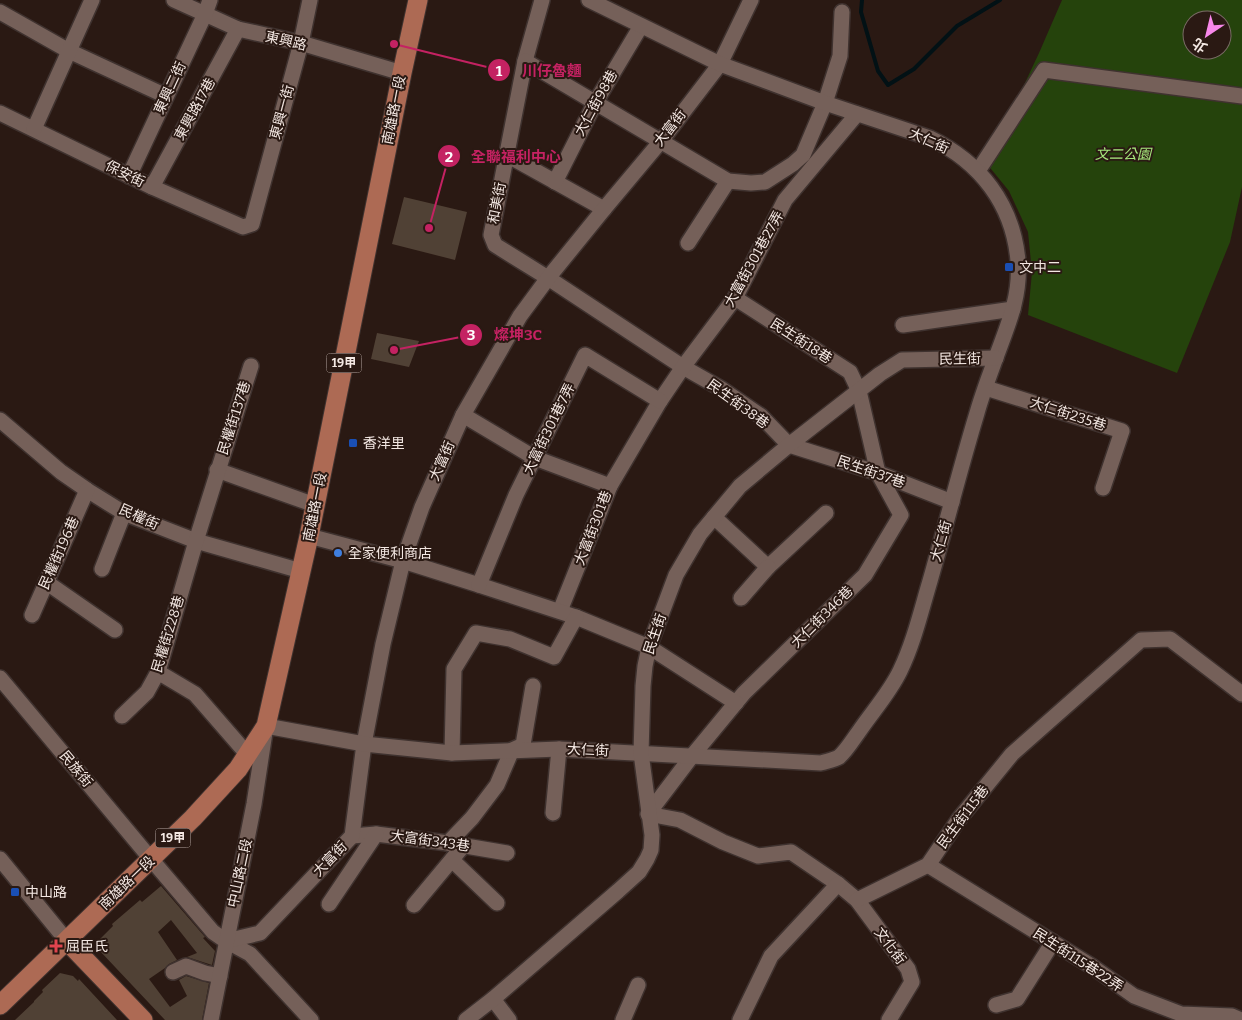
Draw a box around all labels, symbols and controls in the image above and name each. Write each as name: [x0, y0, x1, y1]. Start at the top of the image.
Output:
north arrow: [1182, 10, 1232, 60]
street label: 東興路: [264, 28, 308, 54]
text: 北: [1189, 34, 1210, 56]
callout: 川仔魯麵: [487, 55, 592, 85]
street label: 東興二街: [150, 59, 190, 117]
text: 1: [496, 62, 503, 80]
text: 川仔魯麵: [522, 62, 582, 80]
street label: 大仁街98巷: [571, 67, 621, 139]
street label: 南雄路一段: [379, 74, 409, 146]
street label: 東興路17巷: [171, 75, 219, 143]
street label: 東興一街: [267, 83, 297, 141]
street label: 大富街: [650, 106, 690, 150]
street label: 大仁街: [906, 125, 952, 157]
callout: 全聯福利中心: [436, 141, 571, 171]
park label: 文二公園: [1095, 146, 1153, 163]
text: 2: [445, 148, 453, 166]
text: 全聯福利中心: [471, 148, 561, 166]
street label: 保安街: [102, 157, 148, 191]
street label: 和美街: [485, 181, 509, 225]
street label: 大富街301巷27弄: [721, 208, 787, 310]
place label: 文中二: [1019, 259, 1061, 276]
marker: 文中二: [1003, 261, 1015, 273]
street label: 民生街18巷: [767, 315, 835, 367]
callout: 燦坤3C: [459, 320, 552, 350]
text: 3: [467, 326, 475, 344]
text: 燦坤3C: [494, 326, 542, 344]
street label: 民生街: [939, 350, 981, 368]
road number: 19甲: [326, 353, 362, 372]
street label: 民生街38巷: [704, 376, 772, 432]
street label: 民權街137巷: [214, 379, 254, 457]
street label: 大富街301巷7弄: [520, 381, 578, 477]
street label: 大仁街235巷: [1028, 394, 1108, 434]
place label: 香洋里: [363, 435, 405, 452]
marker: 香洋里: [347, 437, 359, 449]
street label: 大富街: [426, 438, 458, 484]
street label: 民生街37巷: [835, 452, 907, 492]
street label: 南雄路一段: [300, 471, 330, 543]
street label: 大富街301巷: [571, 488, 615, 568]
street label: 民權街: [116, 501, 162, 533]
street label: 民權街196巷: [35, 514, 83, 592]
street label: 大仁街: [927, 518, 955, 564]
place label: 全家便利商店: [348, 545, 432, 562]
marker: 全家便利商店: [332, 547, 344, 559]
street label: 大仁街346巷: [788, 583, 856, 651]
street label: 民權街228巷: [148, 593, 188, 675]
street label: 民生街: [640, 611, 670, 657]
street label: 大仁街: [567, 740, 609, 760]
street label: 民族街: [56, 747, 96, 791]
street label: 民生街115巷: [934, 782, 992, 852]
street label: 大富街343巷: [389, 827, 471, 855]
road number: 19甲: [156, 828, 190, 848]
street label: 中山路二段: [224, 837, 256, 909]
street label: 大富街: [309, 838, 351, 880]
street label: 南雄路一段: [96, 853, 158, 913]
place label: 中山路: [25, 884, 67, 901]
marker: 中山路: [9, 886, 21, 898]
street label: 文化街: [871, 924, 909, 968]
street label: 民生街115巷22弄: [1030, 925, 1126, 995]
place label: 屈臣氏: [66, 938, 108, 955]
marker: 屈臣氏: [50, 940, 62, 952]

